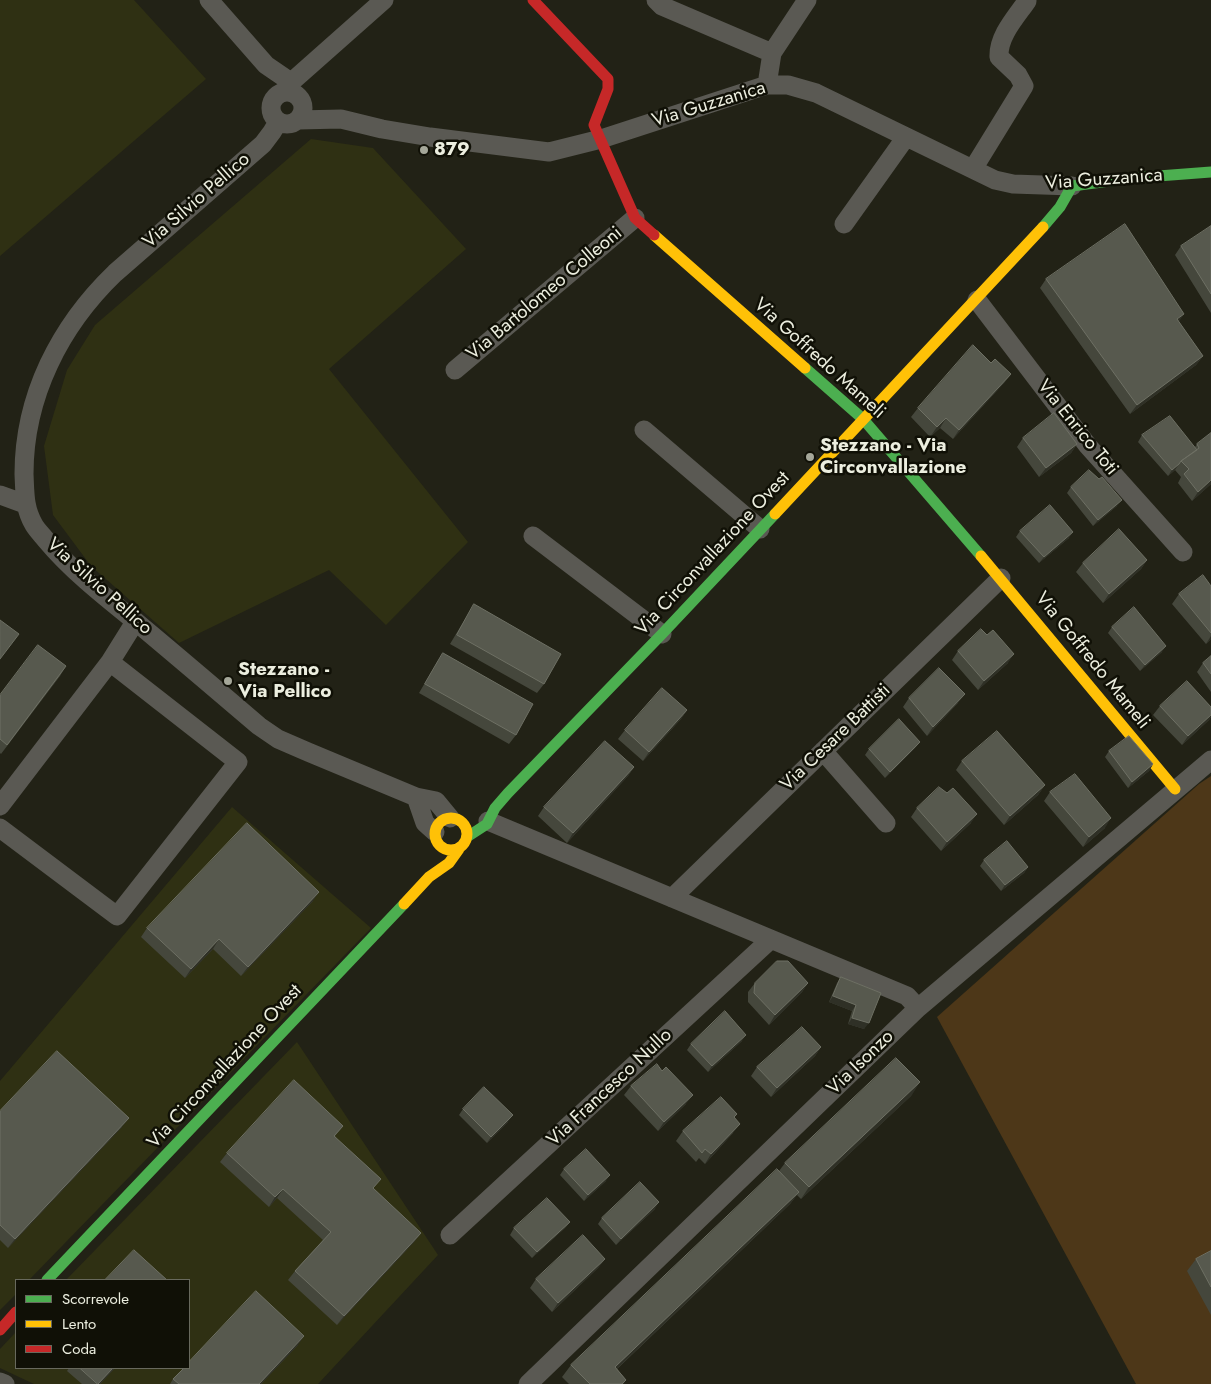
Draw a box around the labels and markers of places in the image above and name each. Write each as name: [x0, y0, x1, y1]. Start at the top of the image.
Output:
place label: 879: [434, 139, 470, 161]
marker: 879: [418, 144, 430, 156]
place label: Stezzano - Via Circonvallazione: [820, 435, 966, 479]
marker: Stezzano - Via Circonvallazione: [804, 451, 816, 463]
place label: Stezzano - Via Pellico: [238, 659, 331, 703]
marker: Stezzano - Via Pellico: [222, 675, 234, 687]

